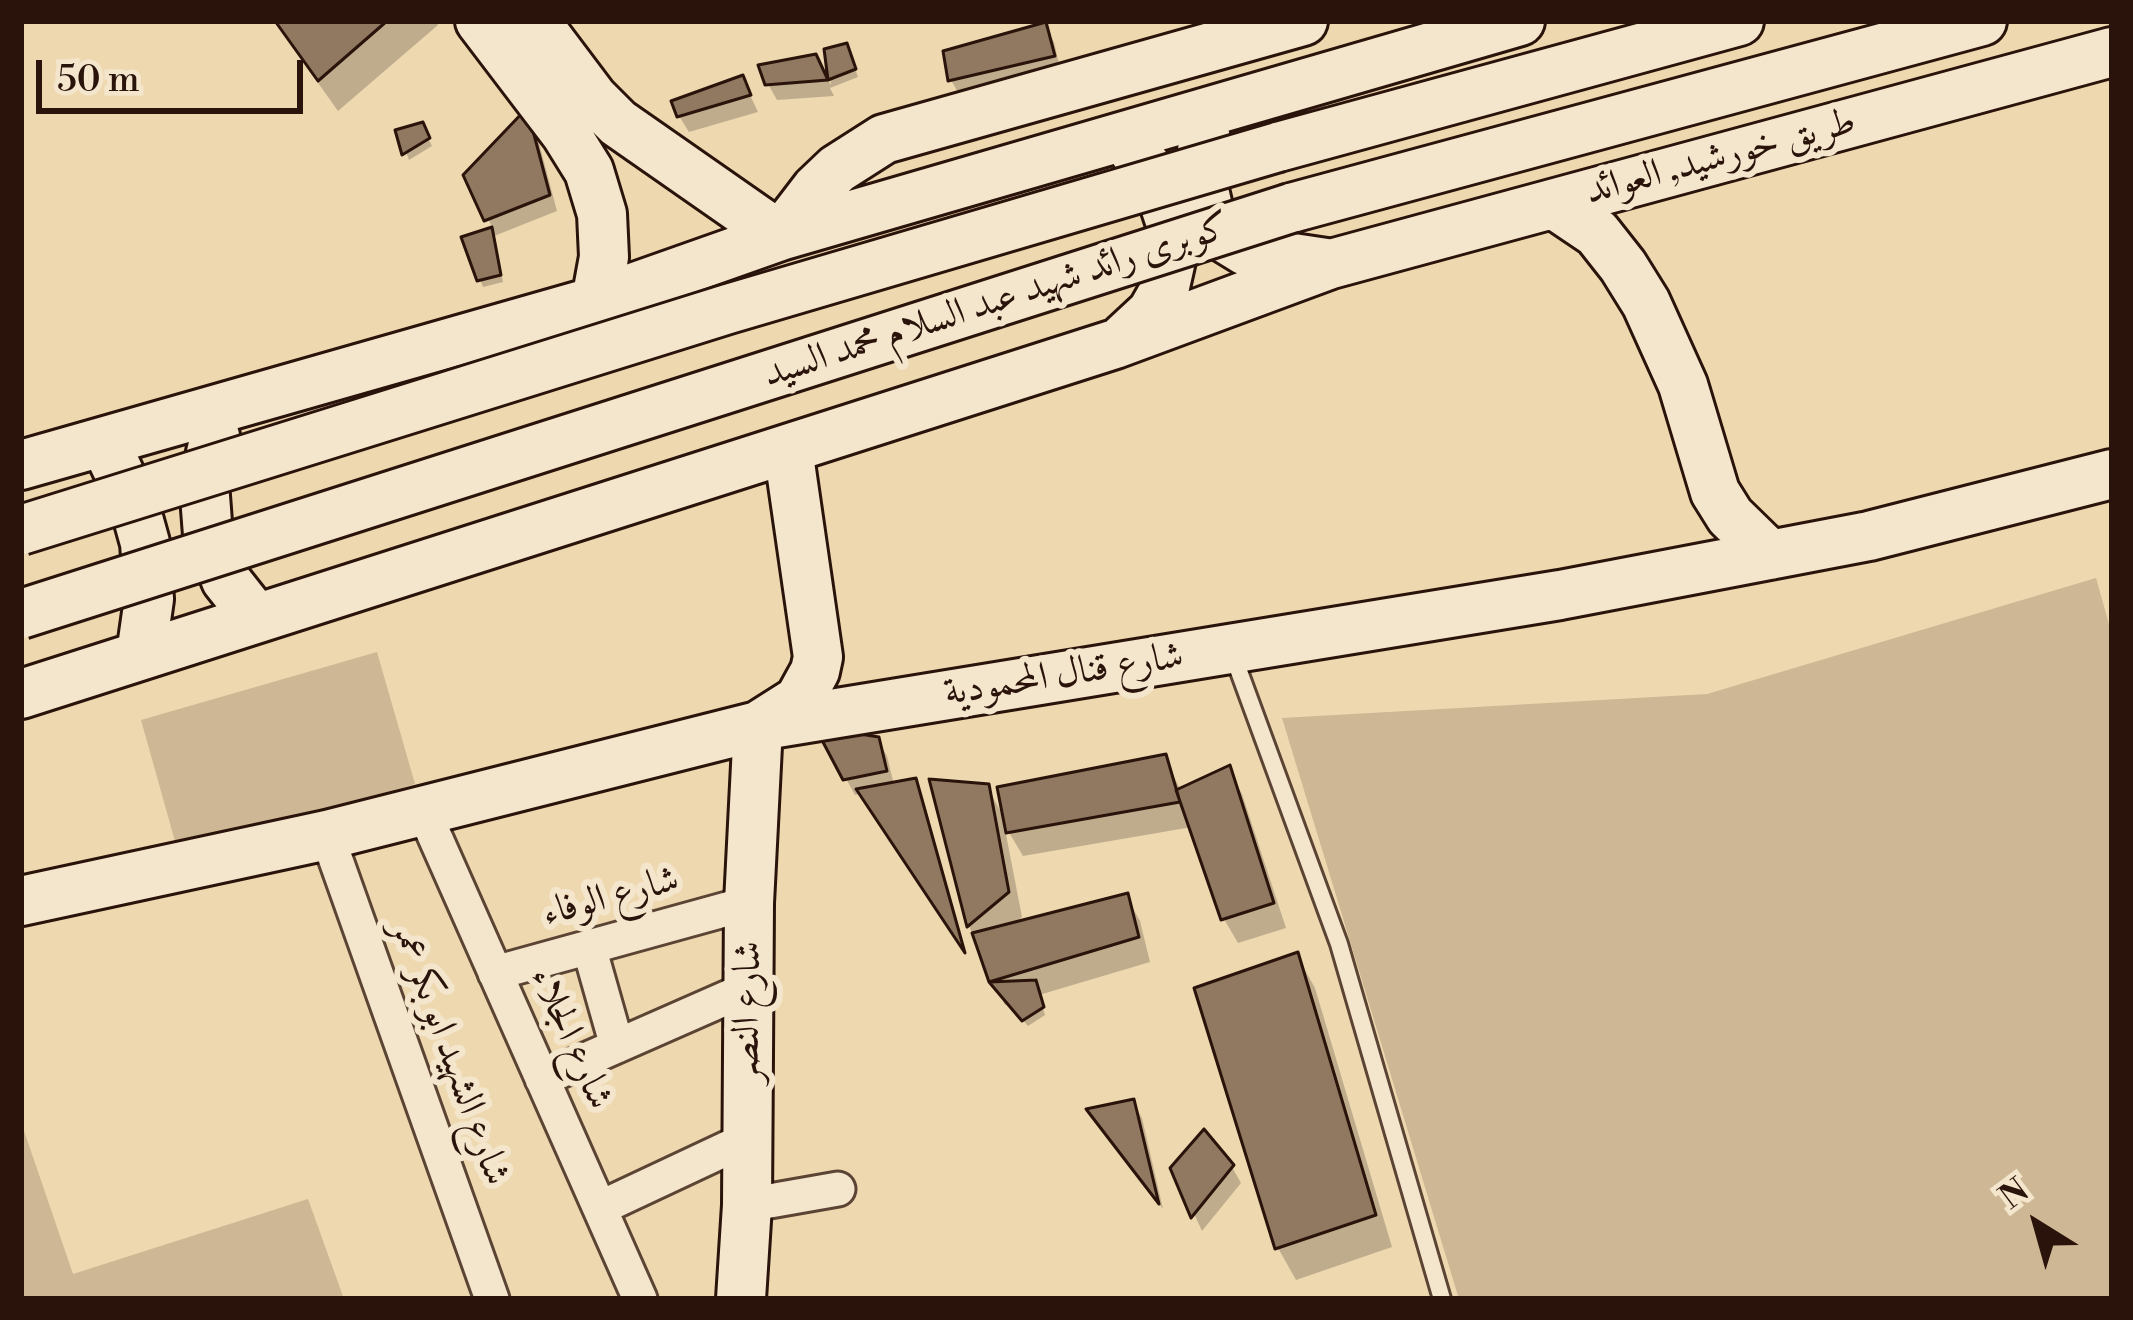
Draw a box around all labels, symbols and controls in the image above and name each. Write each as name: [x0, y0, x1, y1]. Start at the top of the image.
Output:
scale bar: [42, 36, 309, 110]
text: 50 m: [57, 58, 140, 103]
street label: طريق خورشيد, العوائد: [1581, 99, 1861, 217]
street label: كوبرى رائد شهيد عبد السلام محمد السيد: [758, 204, 1236, 400]
street label: شارع قنال المحمودية: [941, 634, 1187, 718]
street label: شارع الوفاء: [537, 857, 685, 939]
street label: شارع الشهيد ابو بكر عمر: [379, 914, 519, 1192]
street label: شارع النصر: [724, 941, 774, 1083]
street label: شارع الجلاء: [518, 961, 622, 1117]
north arrow: [1977, 1164, 2097, 1284]
text: N: [1992, 1171, 2038, 1219]

